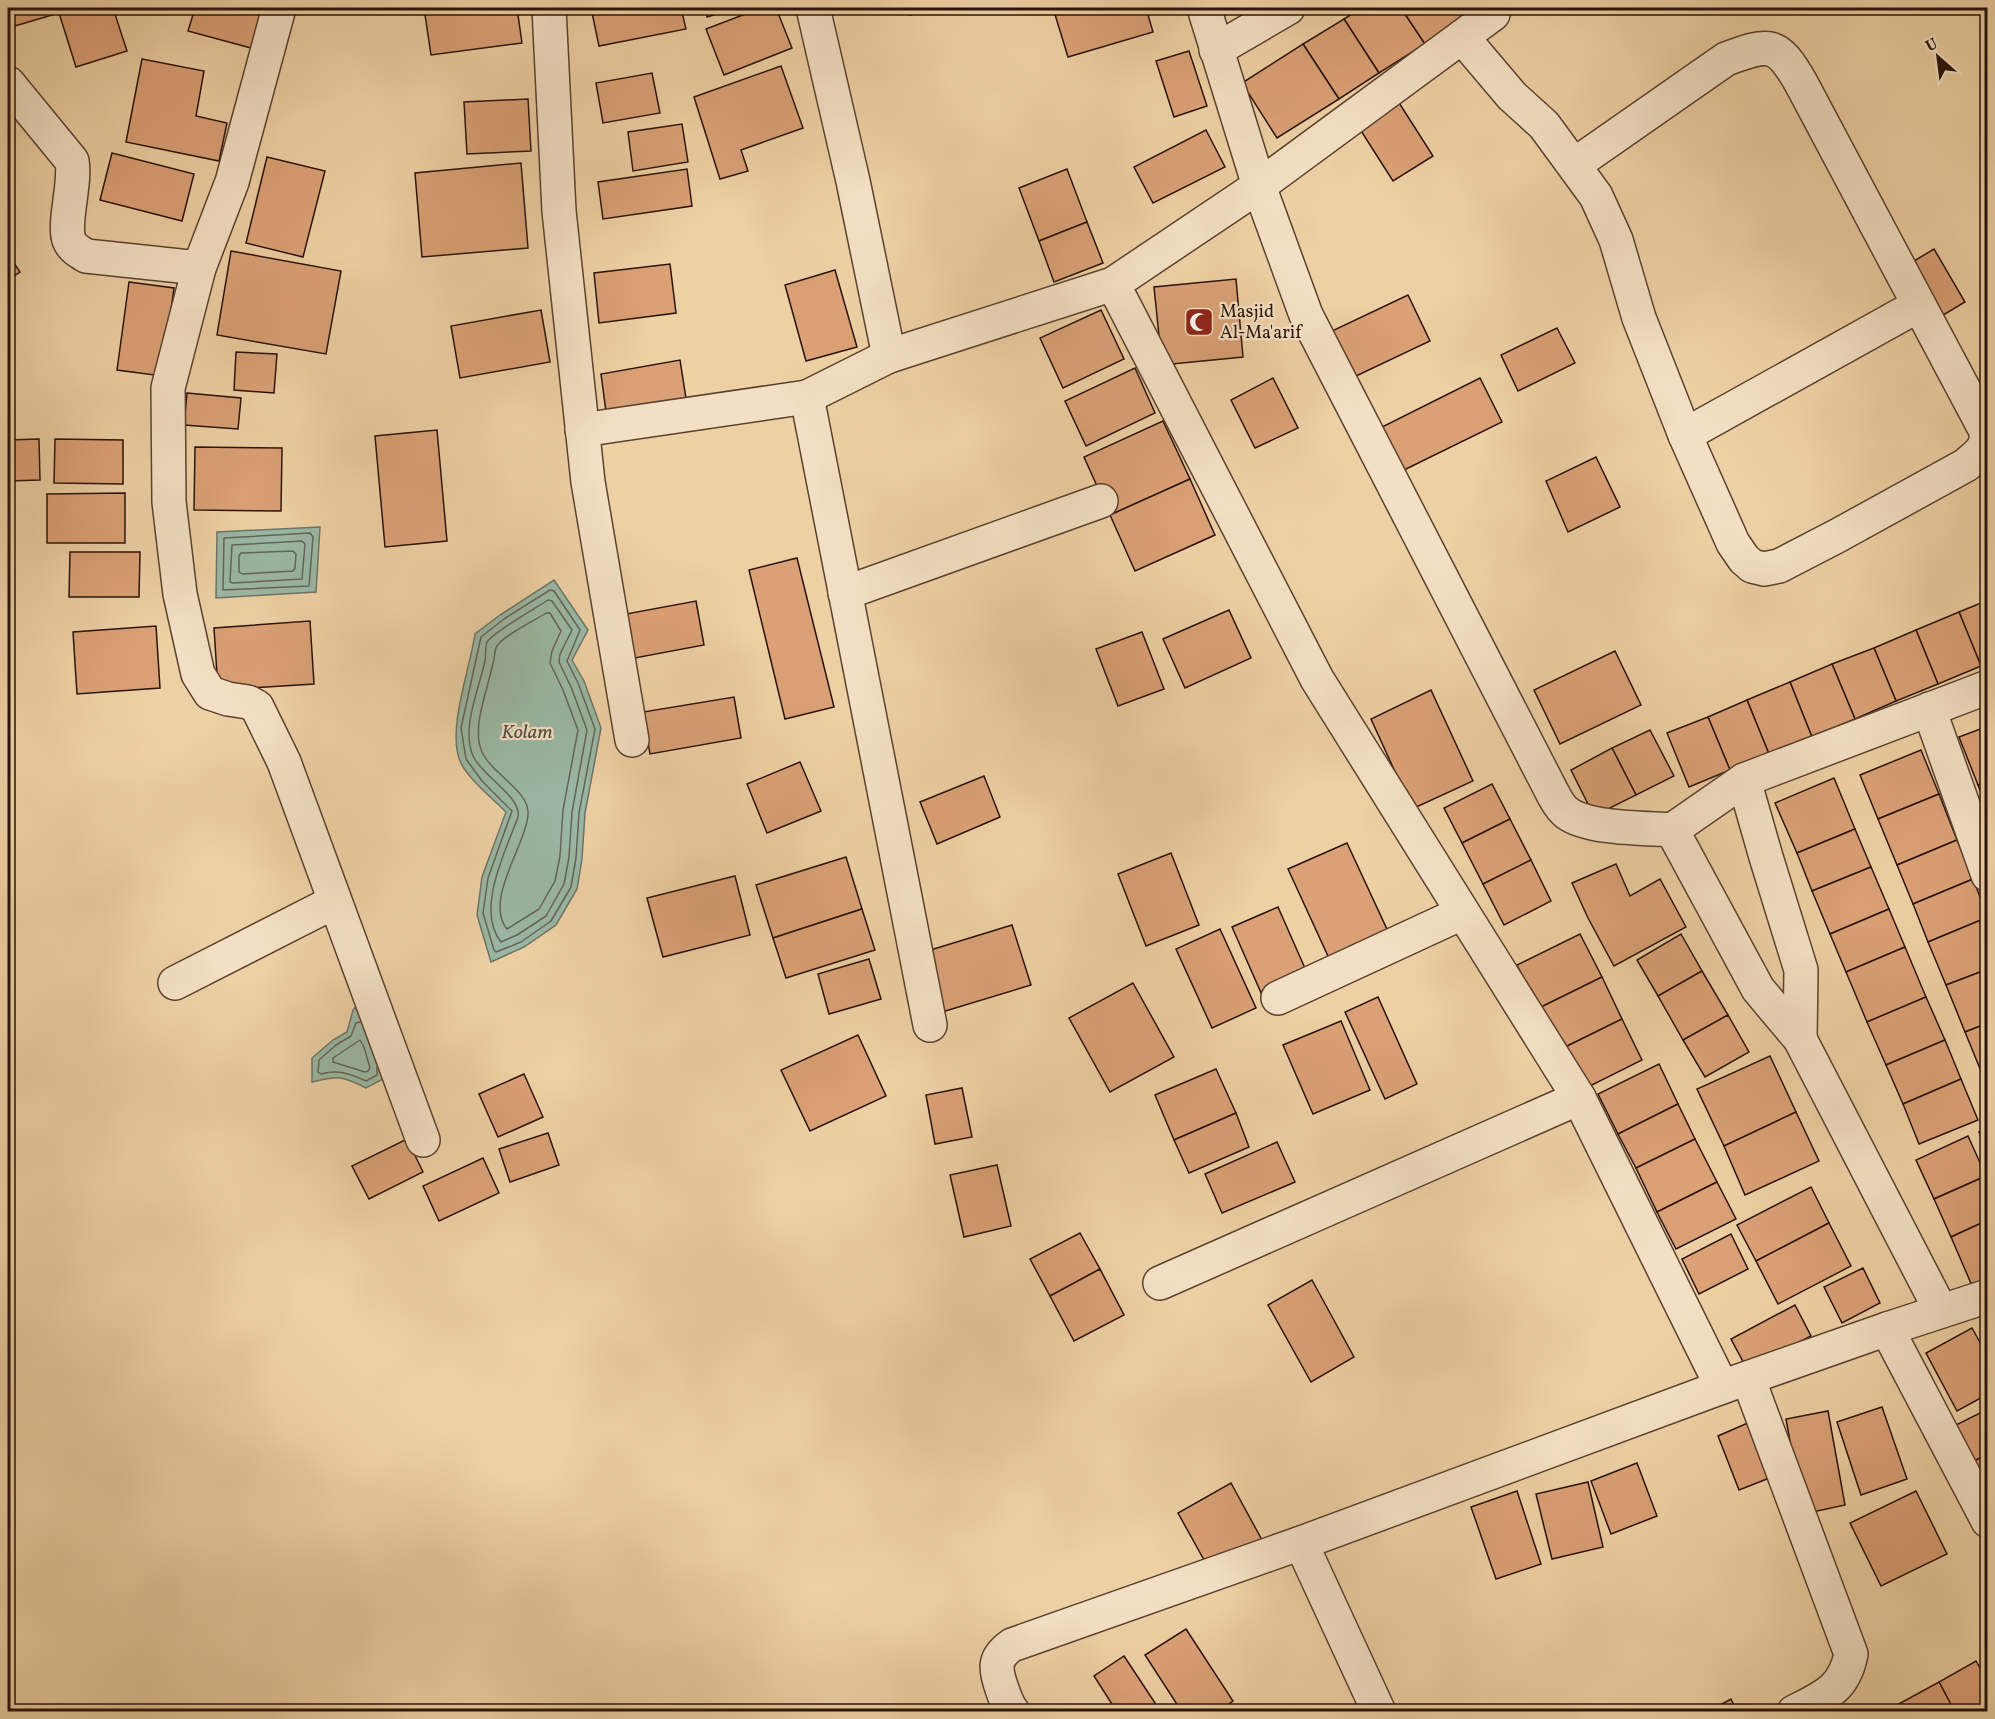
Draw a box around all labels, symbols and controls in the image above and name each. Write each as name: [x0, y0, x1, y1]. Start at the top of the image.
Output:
north arrow: [1908, 27, 1968, 87]
text: U: [1922, 33, 1942, 58]
place label: Masjid Al-Ma'arif: [1220, 300, 1303, 346]
mosque icon: Masjid Al-Ma'arif: [1183, 306, 1215, 338]
water label: Kolam: [501, 719, 553, 747]

